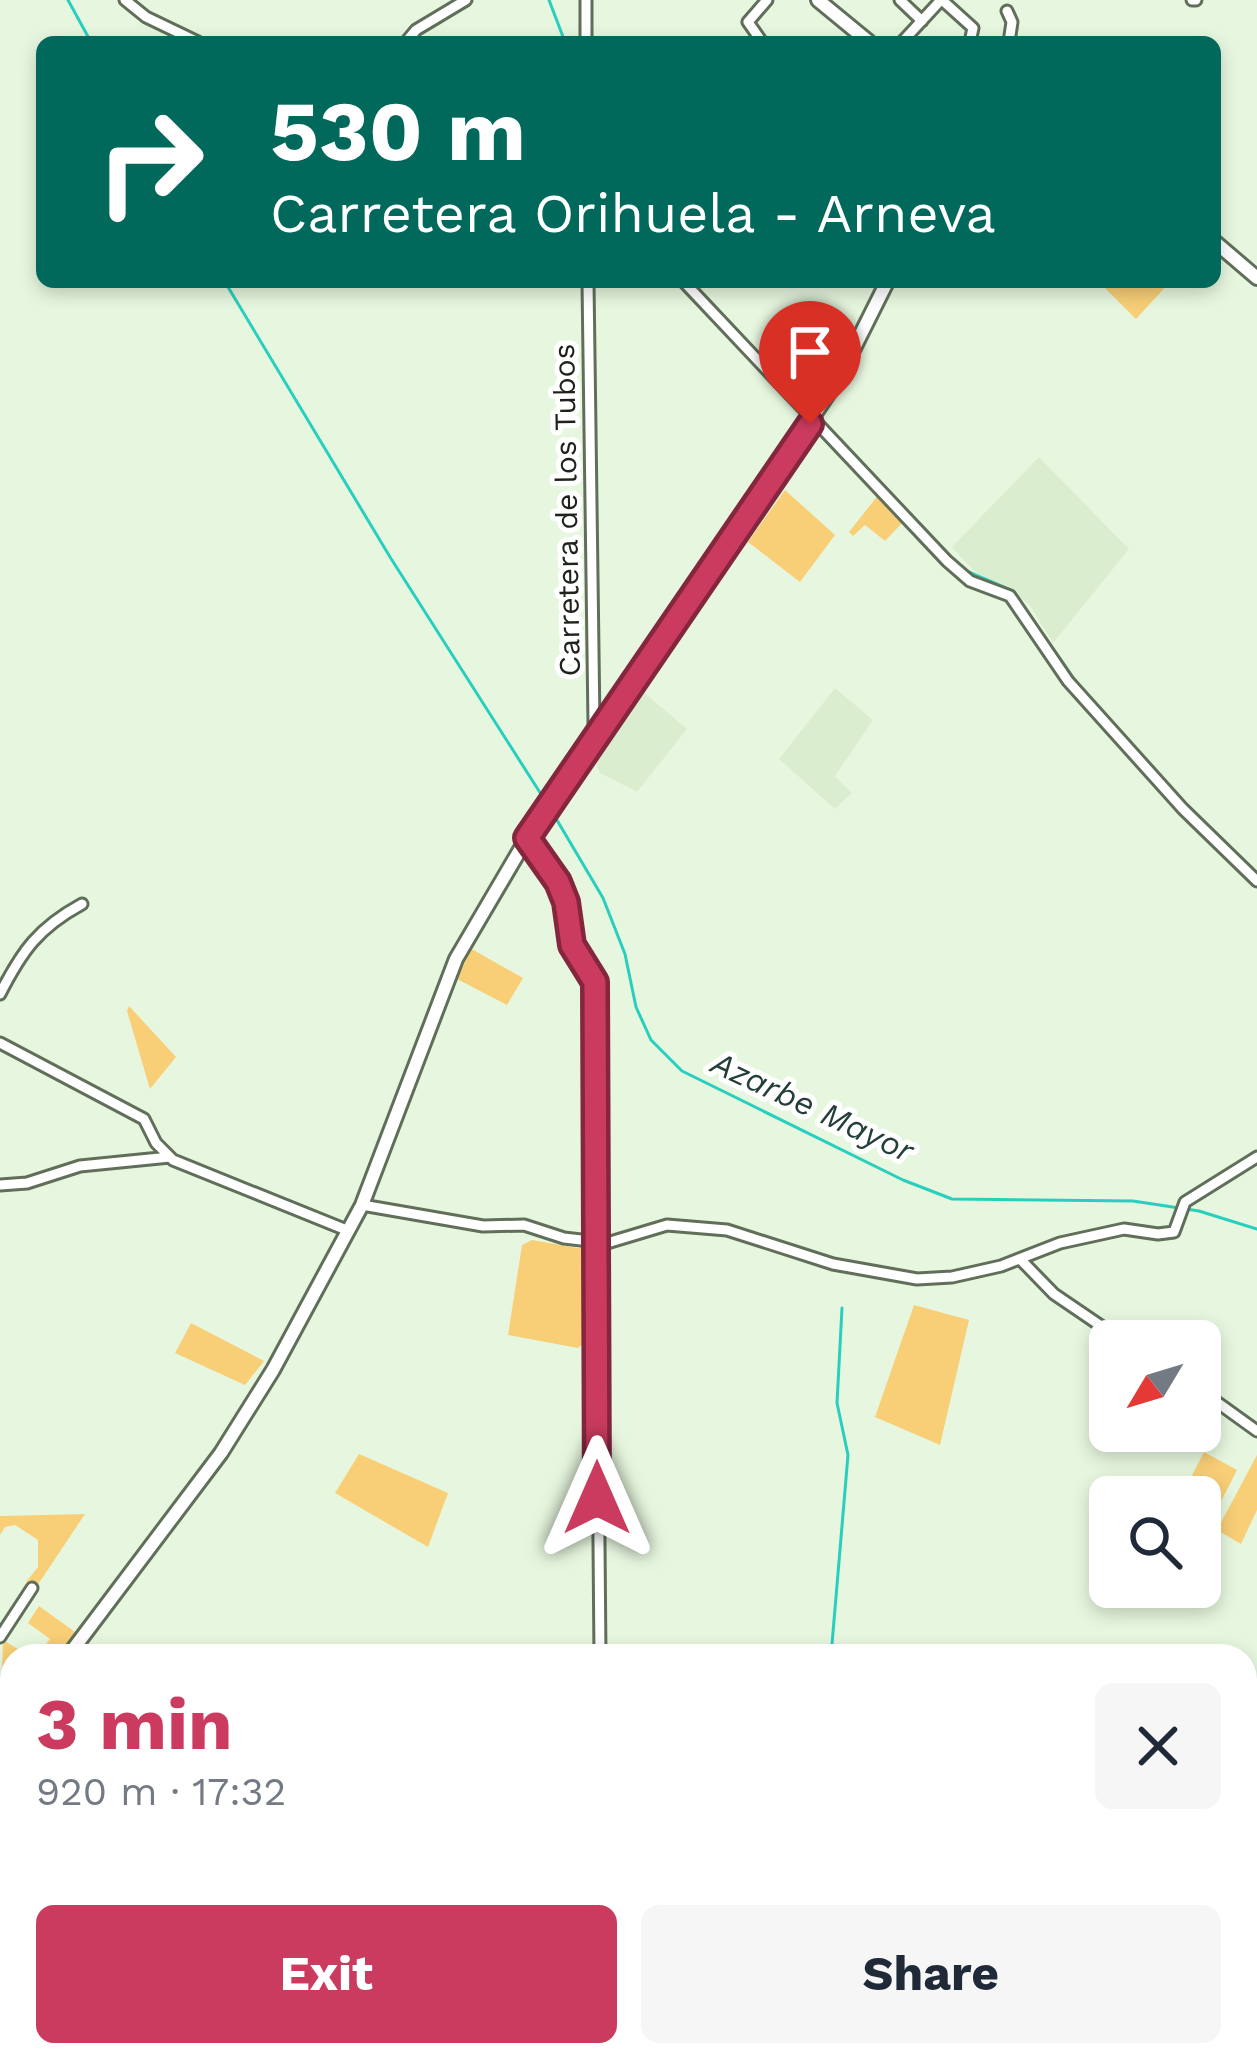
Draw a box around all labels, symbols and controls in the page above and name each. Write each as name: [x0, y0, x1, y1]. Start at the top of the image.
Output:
text: 530 m: [270, 82, 526, 180]
icon: right: [72, 84, 228, 240]
text: Carretera Orihuela - Arneva: [270, 182, 996, 245]
pin: [759, 301, 861, 424]
icon: arrive: [777, 319, 843, 385]
street label: Carretera de los Tubos: [546, 343, 587, 677]
water label: Azarbe Mayor: [704, 1042, 921, 1171]
north arrow: [1089, 1320, 1221, 1452]
map controls: [1089, 1320, 1221, 1608]
position arrow: [534, 1435, 660, 1561]
button: search: [1089, 1476, 1221, 1608]
text: 3 min: [36, 1682, 233, 1766]
button: close: [1095, 1683, 1221, 1809]
text: 920 m · 17:32: [36, 1769, 286, 1814]
button: Exit: [36, 1905, 617, 2043]
button: Share: [641, 1905, 1221, 2043]

